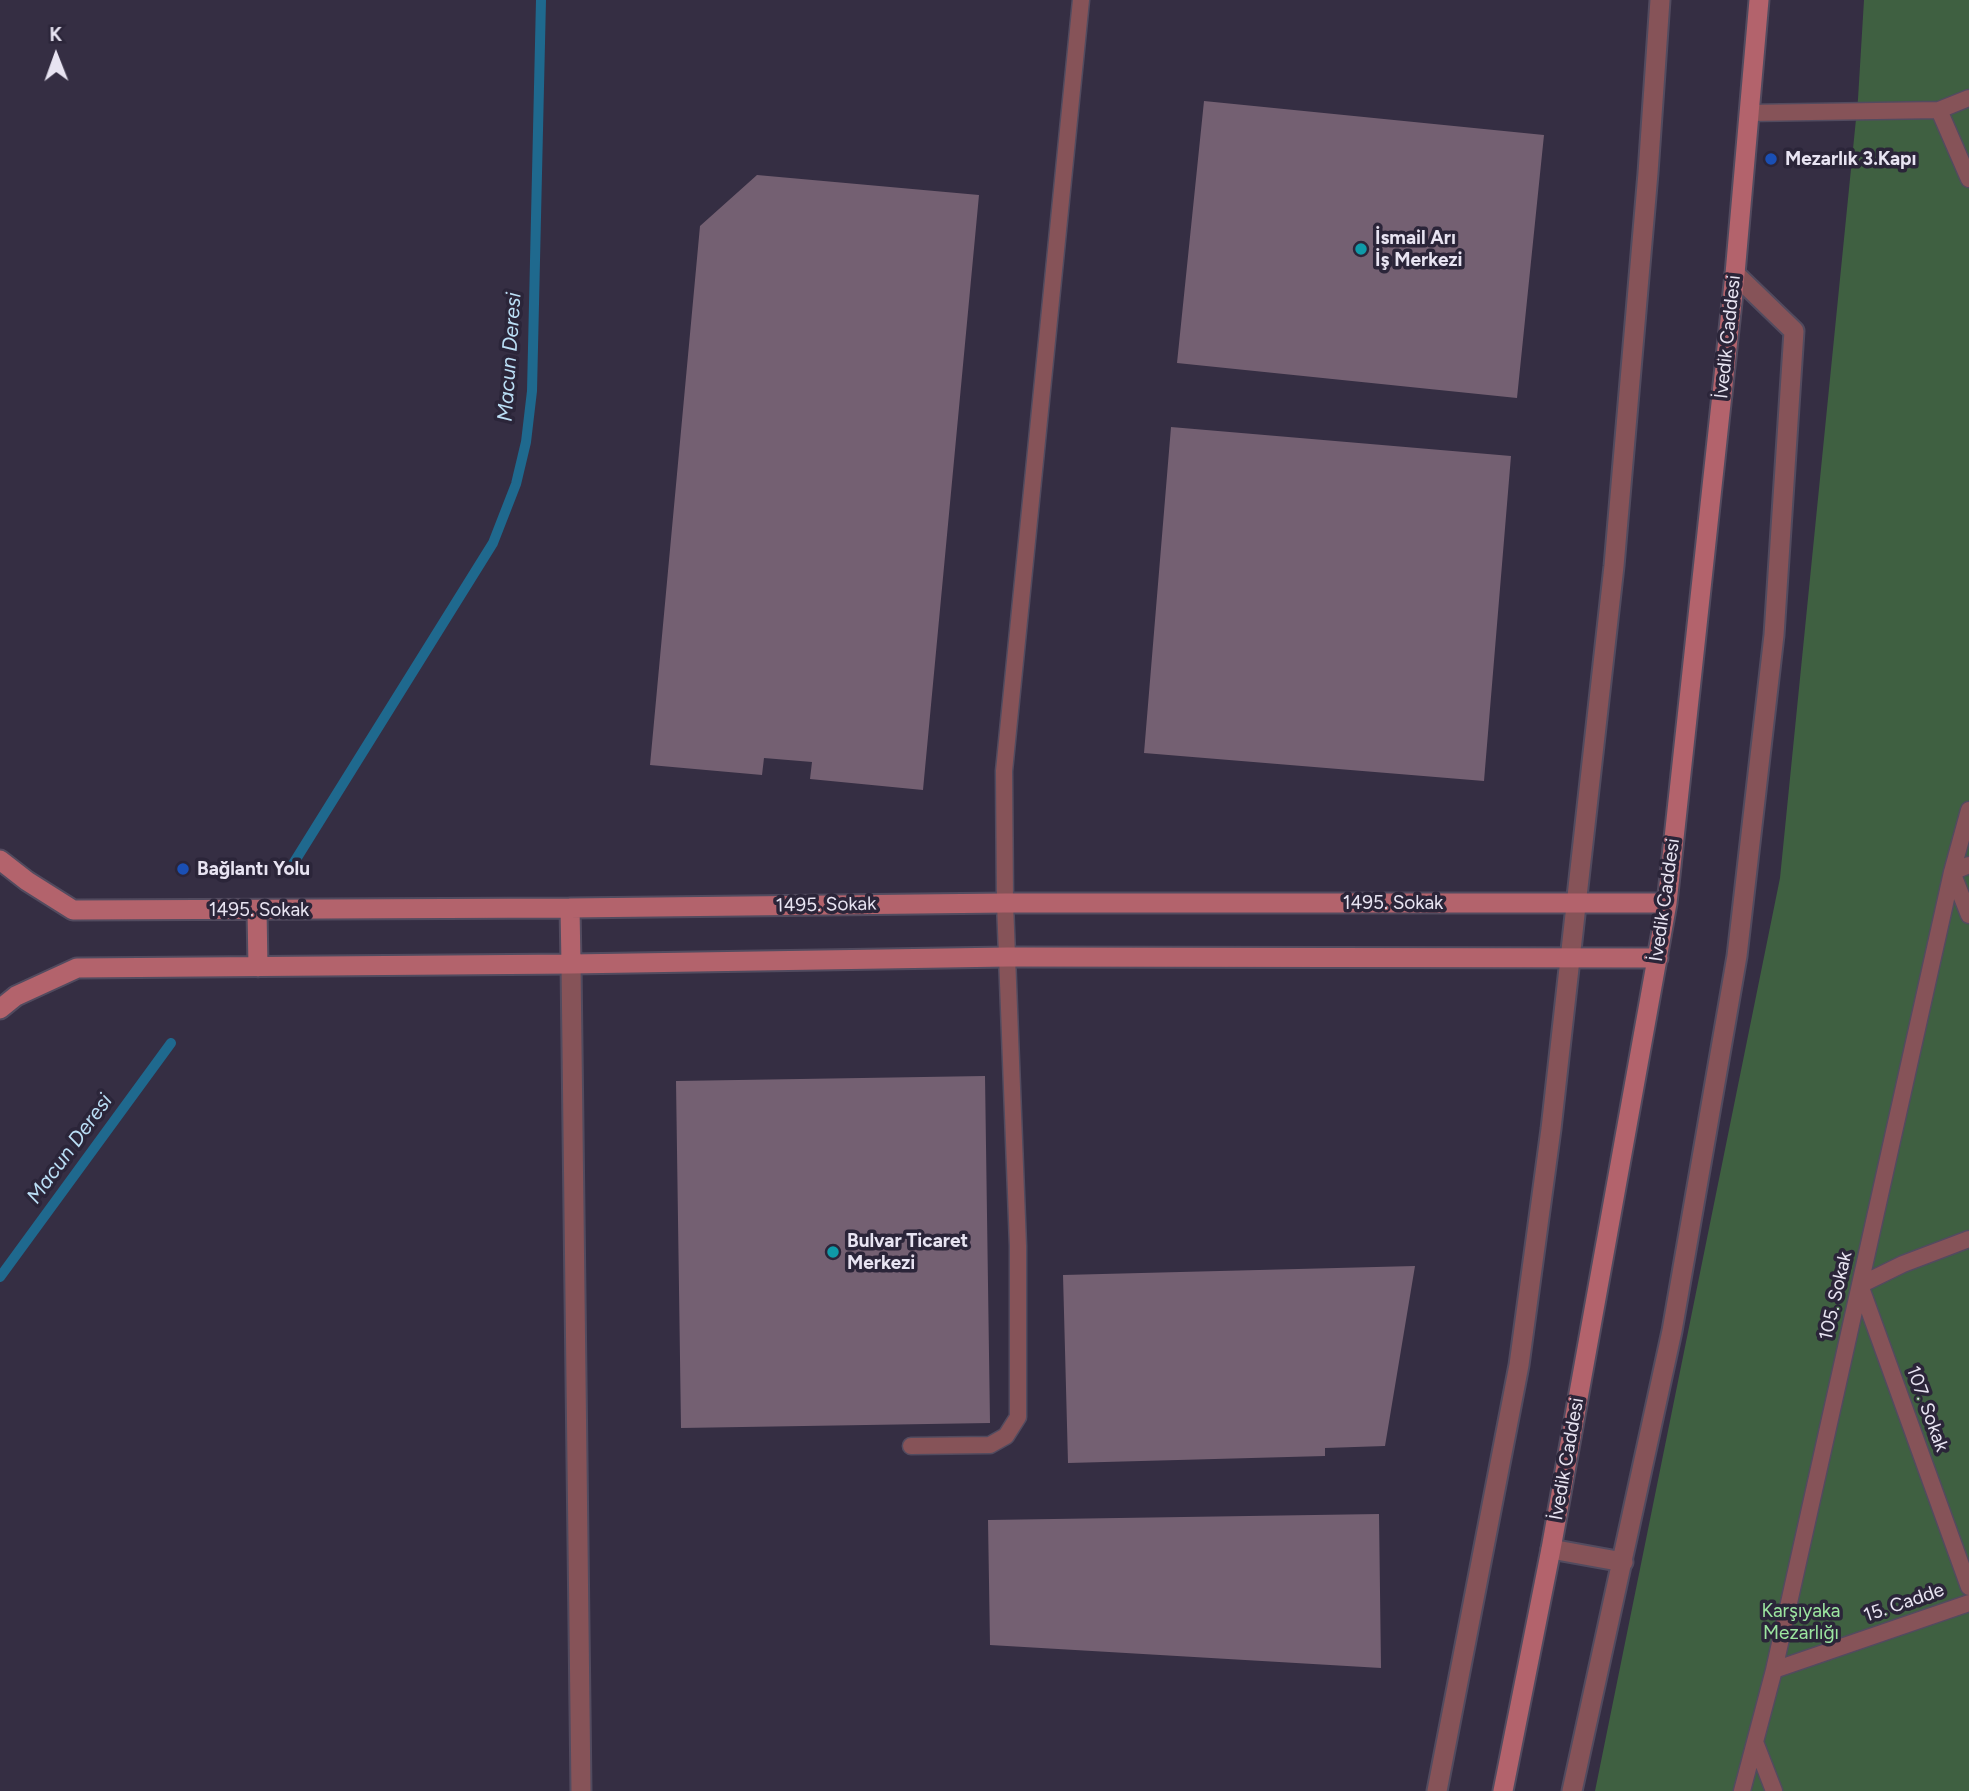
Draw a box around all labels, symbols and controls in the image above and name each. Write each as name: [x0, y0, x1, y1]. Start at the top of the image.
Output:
north arrow: [21, 21, 91, 91]
text: K: [49, 23, 62, 46]
place label: Mezarlık 3.Kapı: [1785, 148, 1916, 170]
marker: Mezarlık 3.Kapı: [1763, 151, 1779, 167]
place label: İsmail Arı İş Merkezi: [1375, 227, 1462, 271]
marker: İsmail Arı İş Merkezi: [1353, 241, 1369, 257]
street label: İvedik Caddesi: [1710, 274, 1746, 400]
water label: Macun Deresi: [493, 292, 527, 422]
street label: İvedik Caddesi: [1645, 837, 1685, 963]
place label: Bağlantı Yolu: [197, 858, 310, 880]
marker: Bağlantı Yolu: [175, 861, 191, 877]
street label: 1495. Sokak: [1343, 892, 1443, 914]
street label: 1495. Sokak: [776, 893, 876, 917]
street label: 1495. Sokak: [209, 899, 309, 921]
water label: Macun Deresi: [22, 1089, 118, 1209]
place label: Bulvar Ticaret Merkezi: [847, 1230, 968, 1274]
marker: Bulvar Ticaret Merkezi: [825, 1244, 841, 1260]
street label: 105. Sokak: [1815, 1249, 1857, 1343]
street label: 107. Sokak: [1901, 1363, 1953, 1455]
street label: İvedik Caddesi: [1545, 1396, 1589, 1522]
street label: 15. Cadde: [1861, 1579, 1947, 1627]
park label: Karşıyaka Mezarlığı: [1761, 1600, 1841, 1644]

